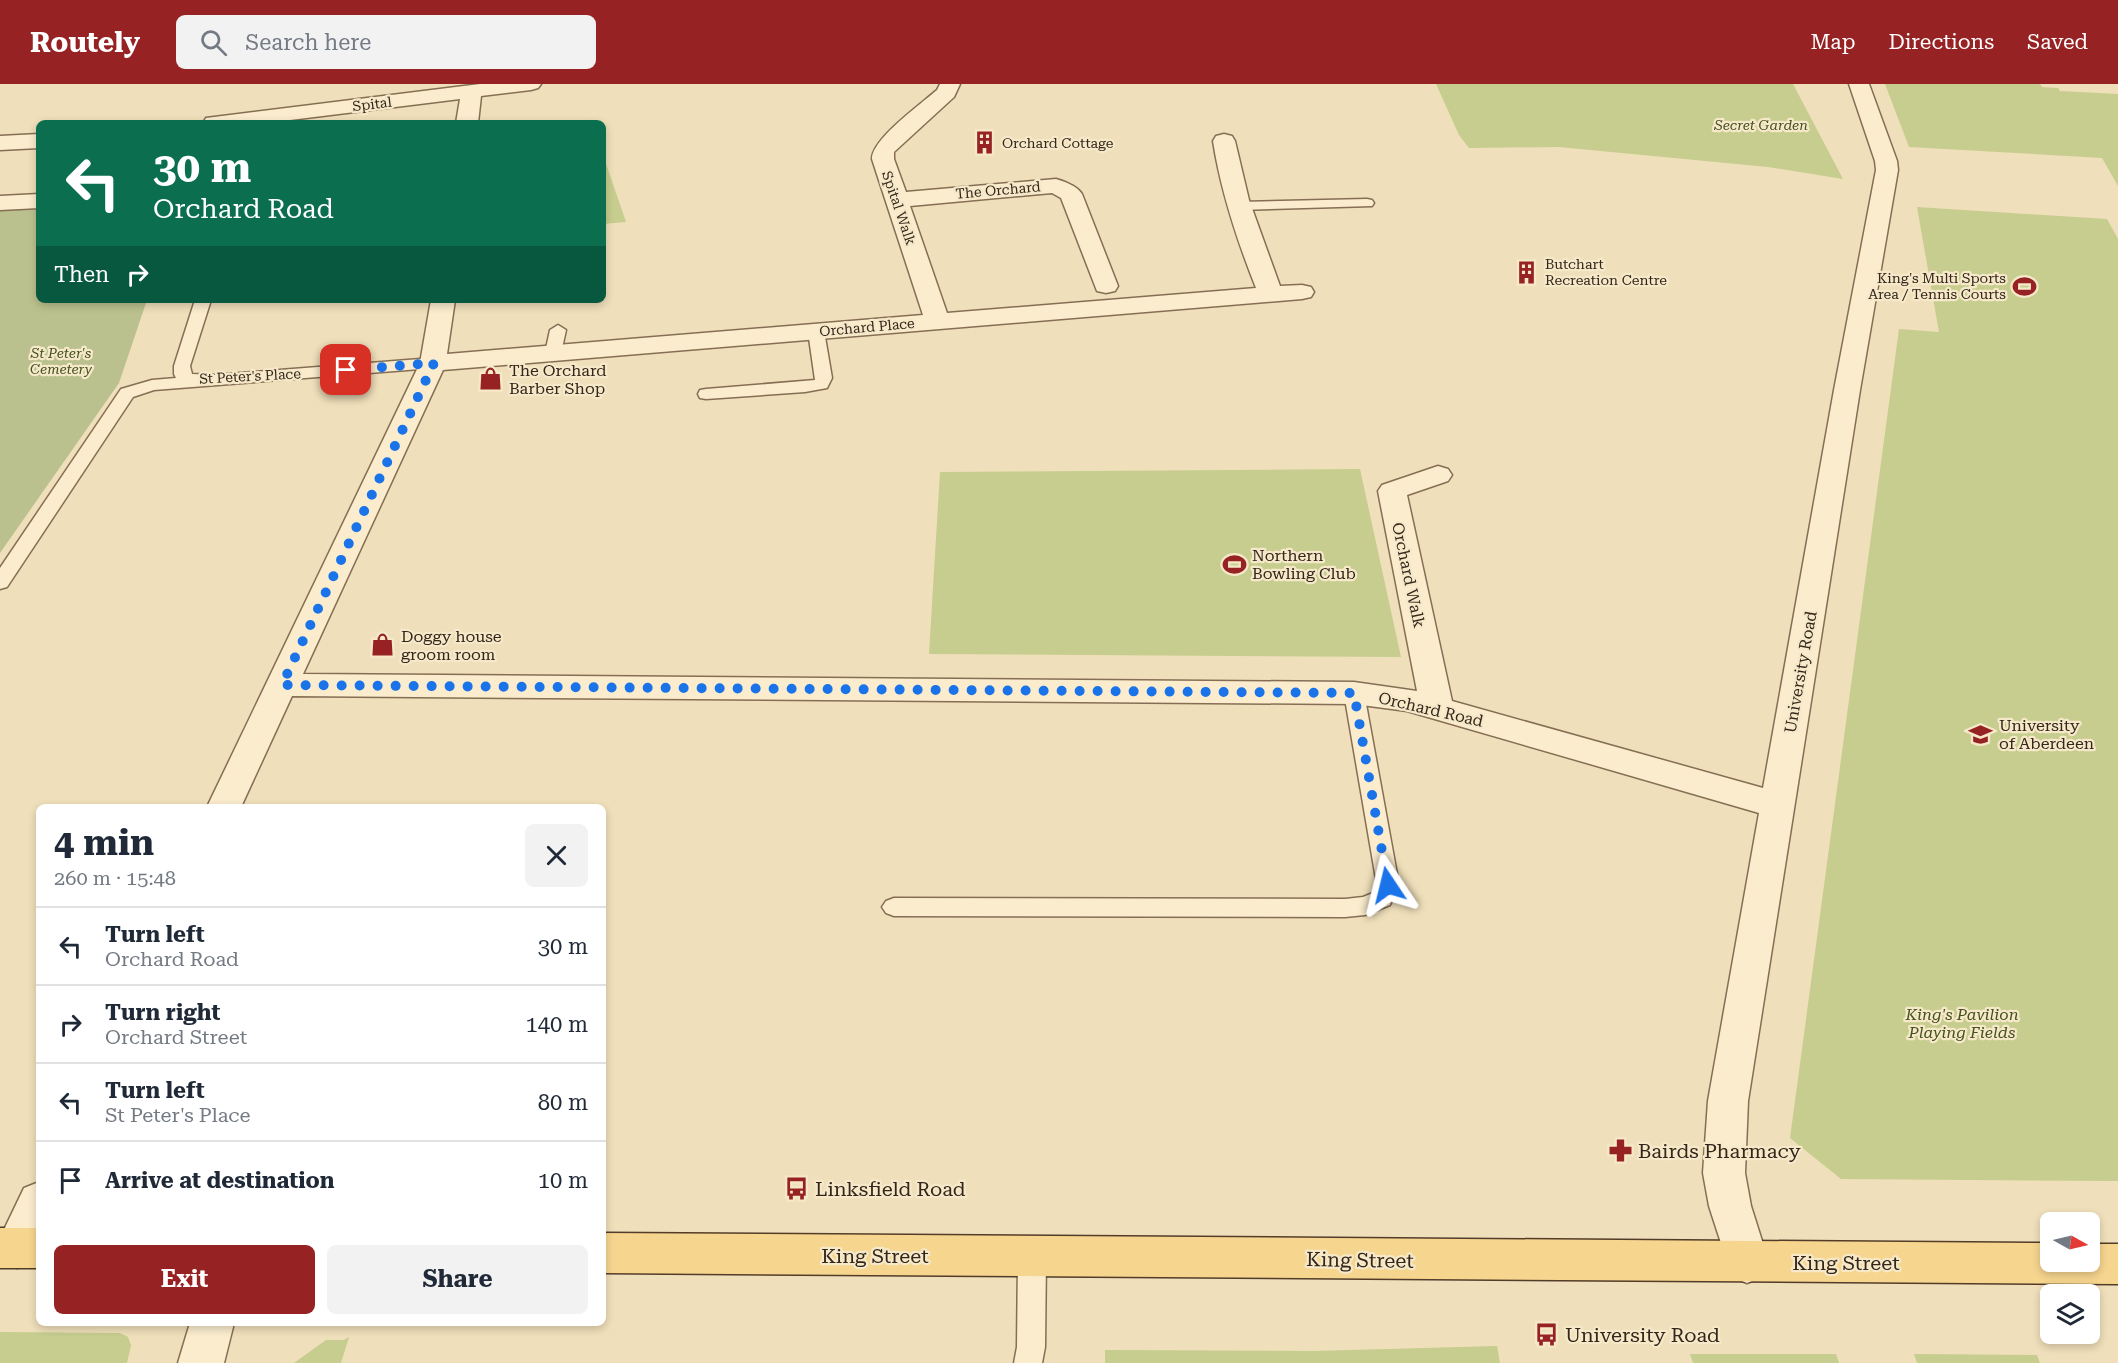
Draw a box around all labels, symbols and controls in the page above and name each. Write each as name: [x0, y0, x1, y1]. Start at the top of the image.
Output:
search box: [176, 15, 596, 69]
text: Routely: [30, 26, 140, 59]
icon: search: [197, 26, 230, 59]
text: Search here: [245, 30, 371, 55]
text: Map: [1811, 30, 1855, 54]
text: Directions: [1888, 30, 1994, 54]
text: Saved: [2027, 30, 2088, 54]
street label: Spital: [351, 94, 393, 114]
park label: Secret Garden: [1713, 117, 1808, 133]
building icon: Orchard Cottage: [971, 130, 997, 156]
place label: Orchard Cottage: [1002, 135, 1114, 151]
text: 30 m: [153, 143, 251, 192]
icon: left: [54, 144, 132, 222]
street label: Spital Walk: [879, 169, 919, 247]
street label: The Orchard: [955, 178, 1041, 202]
text: Orchard Road: [153, 193, 334, 225]
place label: Butchart Recreation Centre: [1545, 256, 1667, 288]
icon: right: [121, 258, 154, 291]
building icon: Butchart Recreation Centre: [1514, 259, 1540, 285]
text: Then: [54, 262, 109, 287]
place label: King's Multi Sports Area / Tennis Courts: [1868, 270, 2006, 302]
sports icon: King's Multi Sports Area / Tennis Courts: [2011, 273, 2037, 299]
street label: Orchard Place: [819, 315, 916, 339]
pin: [320, 344, 371, 395]
park label: St Peter's Cemetery: [30, 345, 93, 377]
icon: arrive: [329, 353, 362, 386]
place label: The Orchard Barber Shop: [509, 361, 607, 398]
street label: St Peter's Place: [199, 365, 302, 387]
shop icon: The Orchard Barber Shop: [478, 366, 504, 392]
street label: Orchard Walk: [1388, 521, 1429, 629]
place label: Northern Bowling Club: [1252, 546, 1356, 583]
sports icon: Northern Bowling Club: [1221, 551, 1247, 577]
street label: University Road: [1780, 609, 1821, 735]
place label: Doggy house groom room: [401, 627, 502, 664]
shop icon: Doggy house groom room: [370, 632, 396, 658]
street label: Orchard Road: [1377, 688, 1485, 731]
place label: University of Aberdeen: [1999, 716, 2094, 753]
school or university icon: University of Aberdeen: [1968, 721, 1994, 747]
text: 4 min: [54, 822, 154, 864]
button: close: [525, 824, 588, 887]
position arrow: [1356, 853, 1420, 917]
text: 260 m · 15:48: [54, 866, 176, 890]
text: Turn left: [105, 922, 205, 947]
icon: left: [54, 930, 87, 963]
text: 30 m: [538, 934, 588, 959]
text: Orchard Road: [105, 947, 239, 971]
text: Turn right: [105, 1000, 220, 1025]
park label: King's Pavilion Playing Fields: [1904, 1005, 2019, 1042]
icon: right: [54, 1008, 87, 1041]
text: 140 m: [525, 1012, 588, 1037]
text: Orchard Street: [105, 1025, 247, 1049]
text: Turn left: [105, 1078, 205, 1103]
icon: left: [54, 1086, 87, 1119]
text: 80 m: [538, 1090, 588, 1115]
text: St Peter's Place: [105, 1103, 250, 1127]
pharmacy icon: Bairds Pharmacy: [1607, 1138, 1633, 1164]
place label: Bairds Pharmacy: [1638, 1139, 1801, 1163]
icon: arrive: [54, 1164, 87, 1197]
text: Arrive at destination: [105, 1168, 334, 1193]
text: 10 m: [538, 1168, 588, 1193]
bus stop icon: Linksfield Road: [784, 1176, 810, 1202]
place label: Linksfield Road: [815, 1177, 966, 1201]
north arrow: [2040, 1212, 2100, 1272]
map controls: [2040, 1212, 2100, 1344]
street label: King Street: [821, 1244, 929, 1268]
button: Exit: [54, 1245, 315, 1314]
button: Share: [327, 1245, 588, 1314]
street label: King Street: [1306, 1247, 1415, 1273]
street label: King Street: [1792, 1251, 1900, 1275]
button: layers: [2040, 1284, 2100, 1344]
bus stop icon: University Road: [1534, 1322, 1560, 1348]
place label: University Road: [1565, 1323, 1720, 1347]

